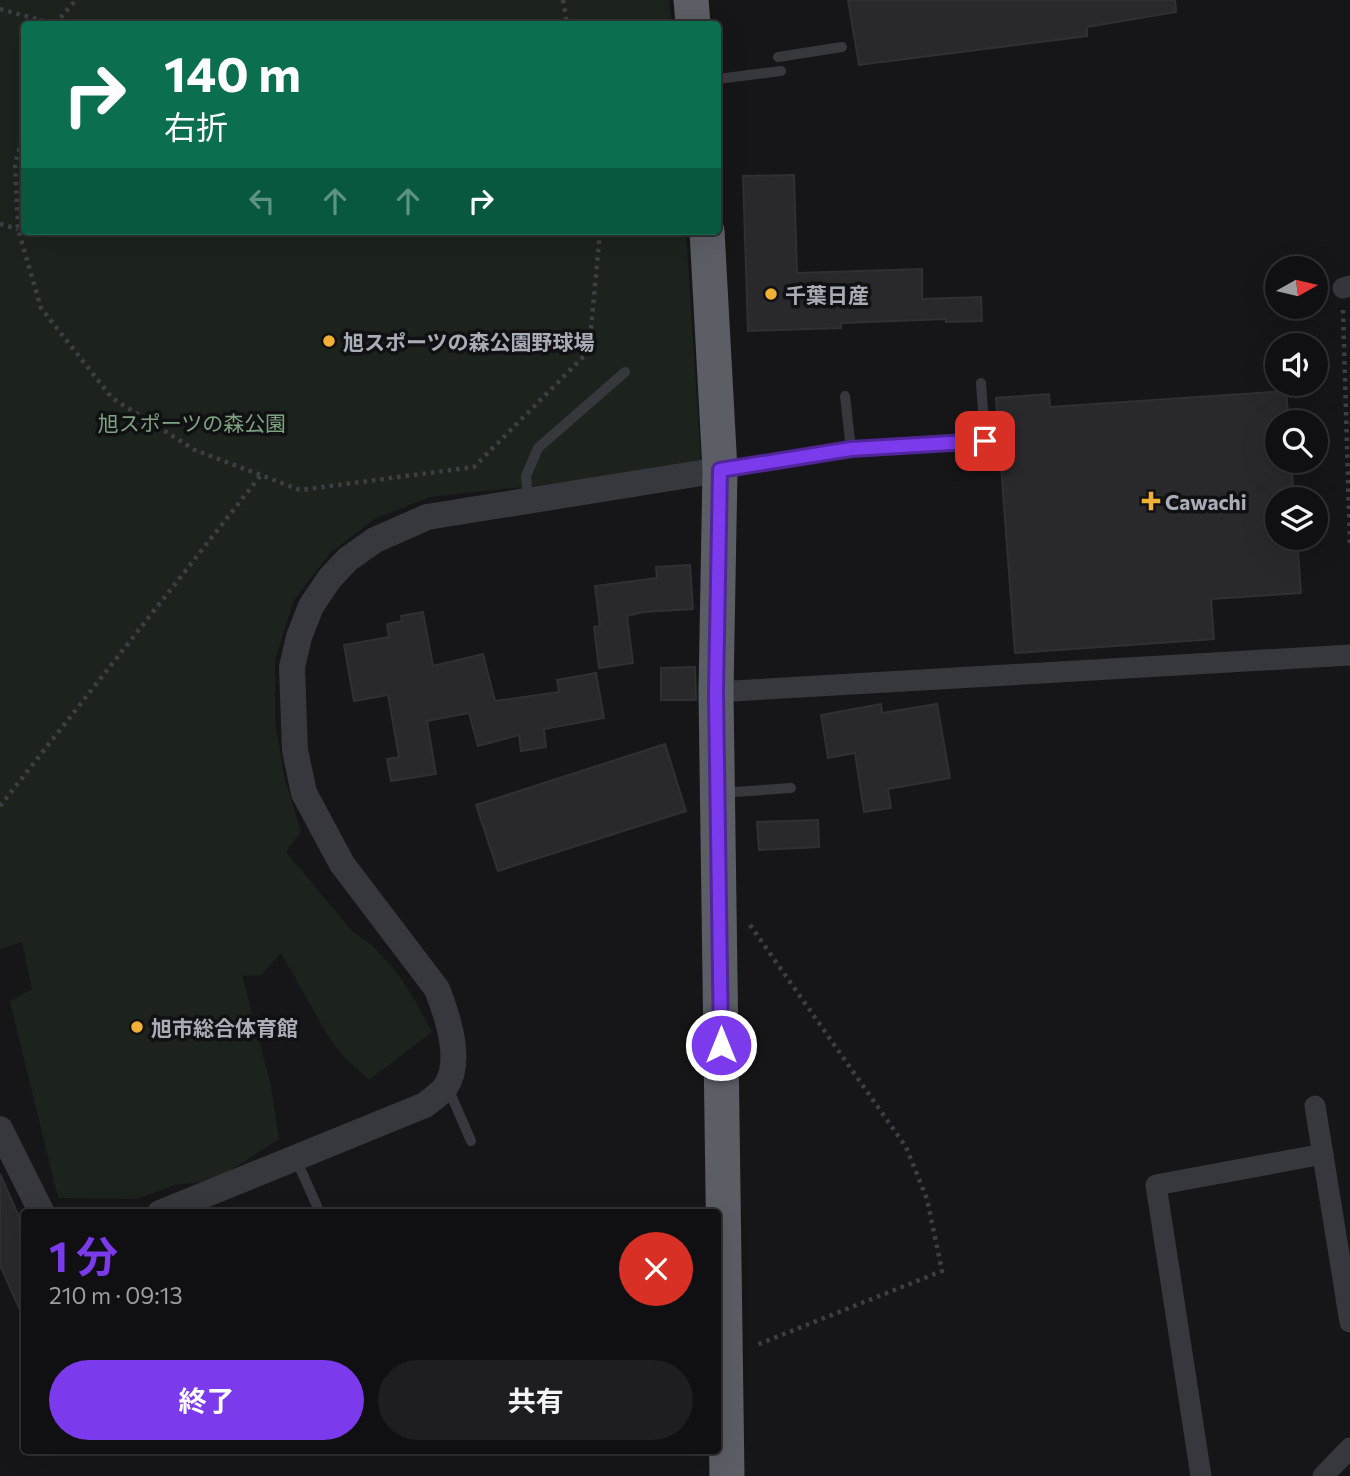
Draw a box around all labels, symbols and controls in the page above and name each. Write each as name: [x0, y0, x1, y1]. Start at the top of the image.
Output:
text: 140 m: [164, 42, 301, 102]
icon: right: [49, 49, 140, 140]
text: 右折: [164, 106, 228, 146]
icon: left: [243, 182, 281, 220]
icon: ahead: [316, 182, 354, 220]
icon: ahead: [389, 182, 427, 220]
icon: right: [462, 182, 500, 220]
north arrow: [1265, 256, 1328, 318]
map controls: [1265, 256, 1328, 550]
place label: 千葉日産: [785, 282, 869, 307]
marker: 千葉日産: [763, 286, 779, 302]
place label: 旭スポーツの森公園野球場: [343, 329, 595, 354]
marker: 旭スポーツの森公園野球場: [321, 333, 337, 349]
button: sound: [1265, 333, 1328, 396]
park label: 旭スポーツの森公園: [98, 410, 286, 435]
button: search: [1265, 410, 1328, 473]
pin: [955, 411, 1015, 471]
icon: arrive: [966, 422, 1004, 460]
button: layers: [1265, 487, 1328, 550]
place label: Cawachi: [1165, 489, 1247, 514]
marker: Cawachi: [1143, 493, 1159, 509]
position arrow: [684, 1008, 758, 1082]
place label: 旭市総合体育館: [151, 1015, 298, 1040]
marker: 旭市総合体育館: [129, 1019, 145, 1035]
text: 1 分: [49, 1229, 118, 1281]
button: close: [619, 1232, 693, 1306]
text: 210 m · 09:13: [49, 1281, 183, 1309]
button: 終了: [49, 1360, 364, 1440]
button: 共有: [378, 1360, 693, 1440]

